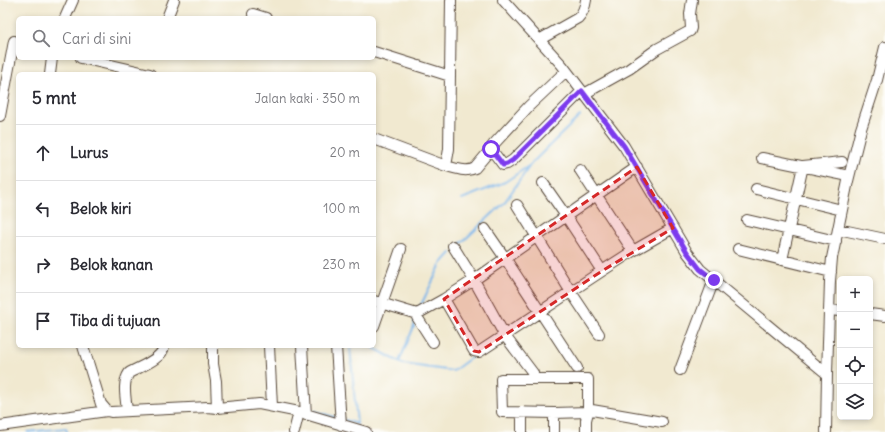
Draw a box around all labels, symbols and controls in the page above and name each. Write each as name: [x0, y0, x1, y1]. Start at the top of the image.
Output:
search box: [16, 16, 376, 60]
icon: search: [30, 27, 52, 49]
text: Cari di sini: [62, 29, 131, 48]
text: 5 mnt: [32, 87, 76, 109]
text: Jalan kaki · 350 m: [255, 90, 360, 107]
route start: [482, 140, 500, 158]
icon: ahead: [32, 142, 54, 164]
text: Lurus: [70, 143, 108, 162]
text: 20 m: [330, 144, 360, 161]
icon: left: [32, 198, 54, 220]
text: Belok kiri: [70, 199, 131, 218]
text: 100 m: [323, 200, 360, 217]
icon: right: [32, 254, 54, 276]
text: Belok kanan: [70, 255, 153, 274]
text: 230 m: [322, 256, 360, 273]
route end: [705, 271, 723, 289]
map controls: [837, 276, 873, 420]
button: +: [837, 276, 873, 312]
icon: arrive: [32, 310, 54, 332]
text: Tiba di tujuan: [70, 311, 160, 330]
button: −: [837, 312, 873, 348]
button: locate: [837, 348, 873, 384]
button: layers: [837, 384, 873, 420]

